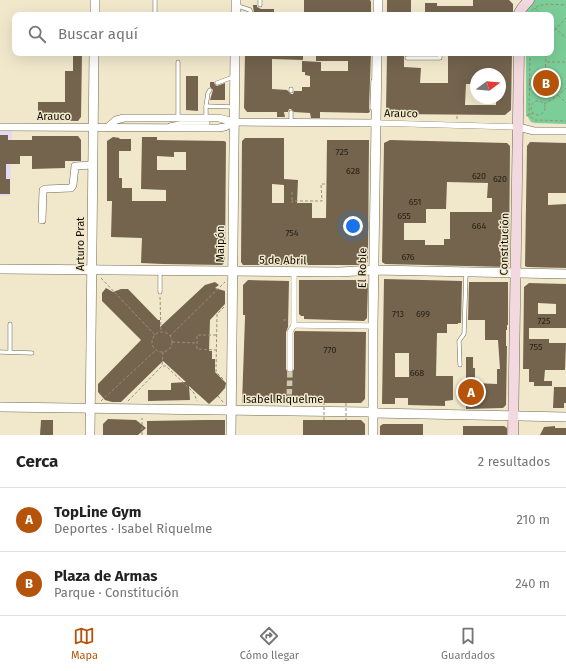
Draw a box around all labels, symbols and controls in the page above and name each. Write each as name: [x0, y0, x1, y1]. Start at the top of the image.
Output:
search box: [12, 12, 554, 56]
icon: search: [26, 23, 48, 45]
text: Buscar aquí: [58, 25, 138, 43]
north arrow: [470, 68, 506, 104]
pin: B: [533, 68, 559, 98]
street label: Arauco: [384, 107, 418, 120]
street label: Arauco: [37, 110, 71, 123]
house number: 725: [336, 147, 349, 157]
house number: 628: [346, 166, 360, 176]
house number: 620: [472, 171, 486, 181]
house number: 620: [493, 174, 507, 184]
house number: 651: [409, 197, 421, 207]
house number: 655: [397, 211, 411, 221]
street label: Constitución: [497, 213, 512, 275]
your location: [343, 216, 363, 236]
street label: Arturo Prat: [74, 217, 87, 271]
house number: 664: [472, 221, 486, 231]
street label: Maipón: [214, 225, 227, 263]
house number: 754: [285, 228, 299, 238]
street label: El Roble: [356, 248, 369, 288]
house number: 676: [401, 252, 415, 262]
street label: 5 de Abril: [259, 254, 307, 267]
house number: 713: [392, 309, 404, 319]
house number: 699: [416, 309, 430, 319]
house number: 725: [538, 316, 551, 326]
house number: 755: [530, 342, 543, 352]
house number: 770: [324, 345, 336, 355]
house number: 668: [410, 368, 424, 378]
pin: A: [458, 377, 484, 407]
street label: Isabel Riquelme: [243, 393, 323, 406]
text: Cerca: [16, 451, 58, 472]
text: 2 resultados: [478, 454, 550, 469]
text: TopLine Gym: [54, 503, 142, 521]
text: A: [25, 512, 33, 527]
text: 210 m: [516, 512, 550, 527]
text: Deportes · Isabel Riquelme: [54, 521, 212, 536]
text: Plaza de Armas: [54, 567, 158, 585]
text: B: [25, 576, 33, 591]
text: 240 m: [515, 576, 550, 591]
text: Parque · Constitución: [54, 585, 179, 600]
tab: Mapa: [71, 625, 98, 662]
tab: Cómo llegar: [240, 625, 299, 662]
tab: Guardados: [441, 625, 495, 662]

